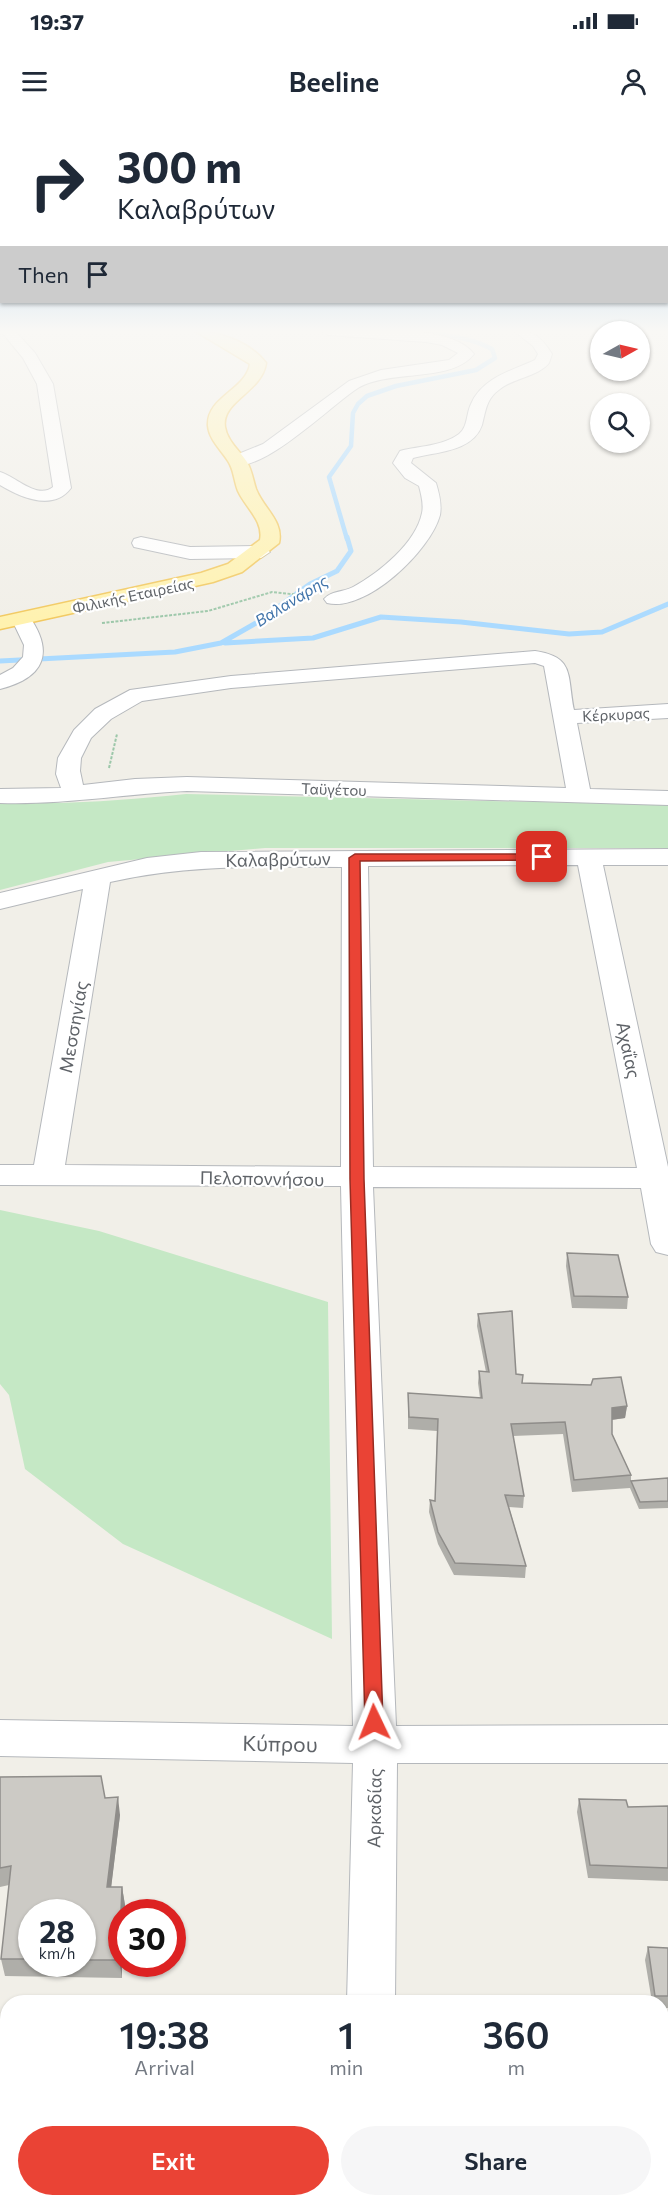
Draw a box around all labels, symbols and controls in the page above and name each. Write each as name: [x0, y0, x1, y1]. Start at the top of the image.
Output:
text: 19:37: [30, 8, 84, 35]
icon: menu: [18, 65, 51, 98]
text: Beeline: [289, 65, 379, 98]
icon: person: [617, 65, 650, 98]
text: 300 m: [117, 140, 242, 192]
icon: right: [18, 144, 96, 222]
text: Καλαβρύτων: [117, 192, 275, 225]
icon: arrive: [81, 258, 114, 291]
text: Then: [18, 261, 69, 288]
north arrow: [590, 321, 650, 381]
map controls: [590, 321, 650, 453]
button: search: [590, 393, 650, 453]
water label: Βαλανάρης: [251, 570, 331, 630]
street label: Φιλικής Εταιρείας: [71, 573, 195, 617]
street label: Κέρκυρας: [582, 703, 650, 725]
street label: Ταϋγέτου: [301, 779, 367, 799]
pin: [516, 831, 567, 882]
icon: arrive: [525, 840, 558, 873]
street label: Καλαβρύτων: [225, 847, 331, 871]
street label: Μεσσηνίας: [54, 979, 92, 1075]
street label: Αχαΐας: [612, 1020, 646, 1080]
street label: Πελοποννήσου: [200, 1166, 324, 1190]
position arrow: [342, 1690, 406, 1754]
street label: Κύπρου: [242, 1730, 318, 1756]
street label: Αρκαδίας: [362, 1768, 386, 1848]
speed limit sign: 30: [108, 1899, 186, 1977]
text: 28: [39, 1912, 75, 1949]
text: km/h: [39, 1944, 75, 1962]
text: 19:38: [120, 2012, 210, 2056]
text: 1: [338, 2012, 354, 2056]
text: 360: [483, 2012, 549, 2056]
text: Arrival: [134, 2055, 195, 2079]
text: min: [329, 2055, 363, 2079]
text: m: [507, 2055, 525, 2079]
button: Exit: [18, 2126, 329, 2195]
button: Share: [341, 2126, 651, 2195]

